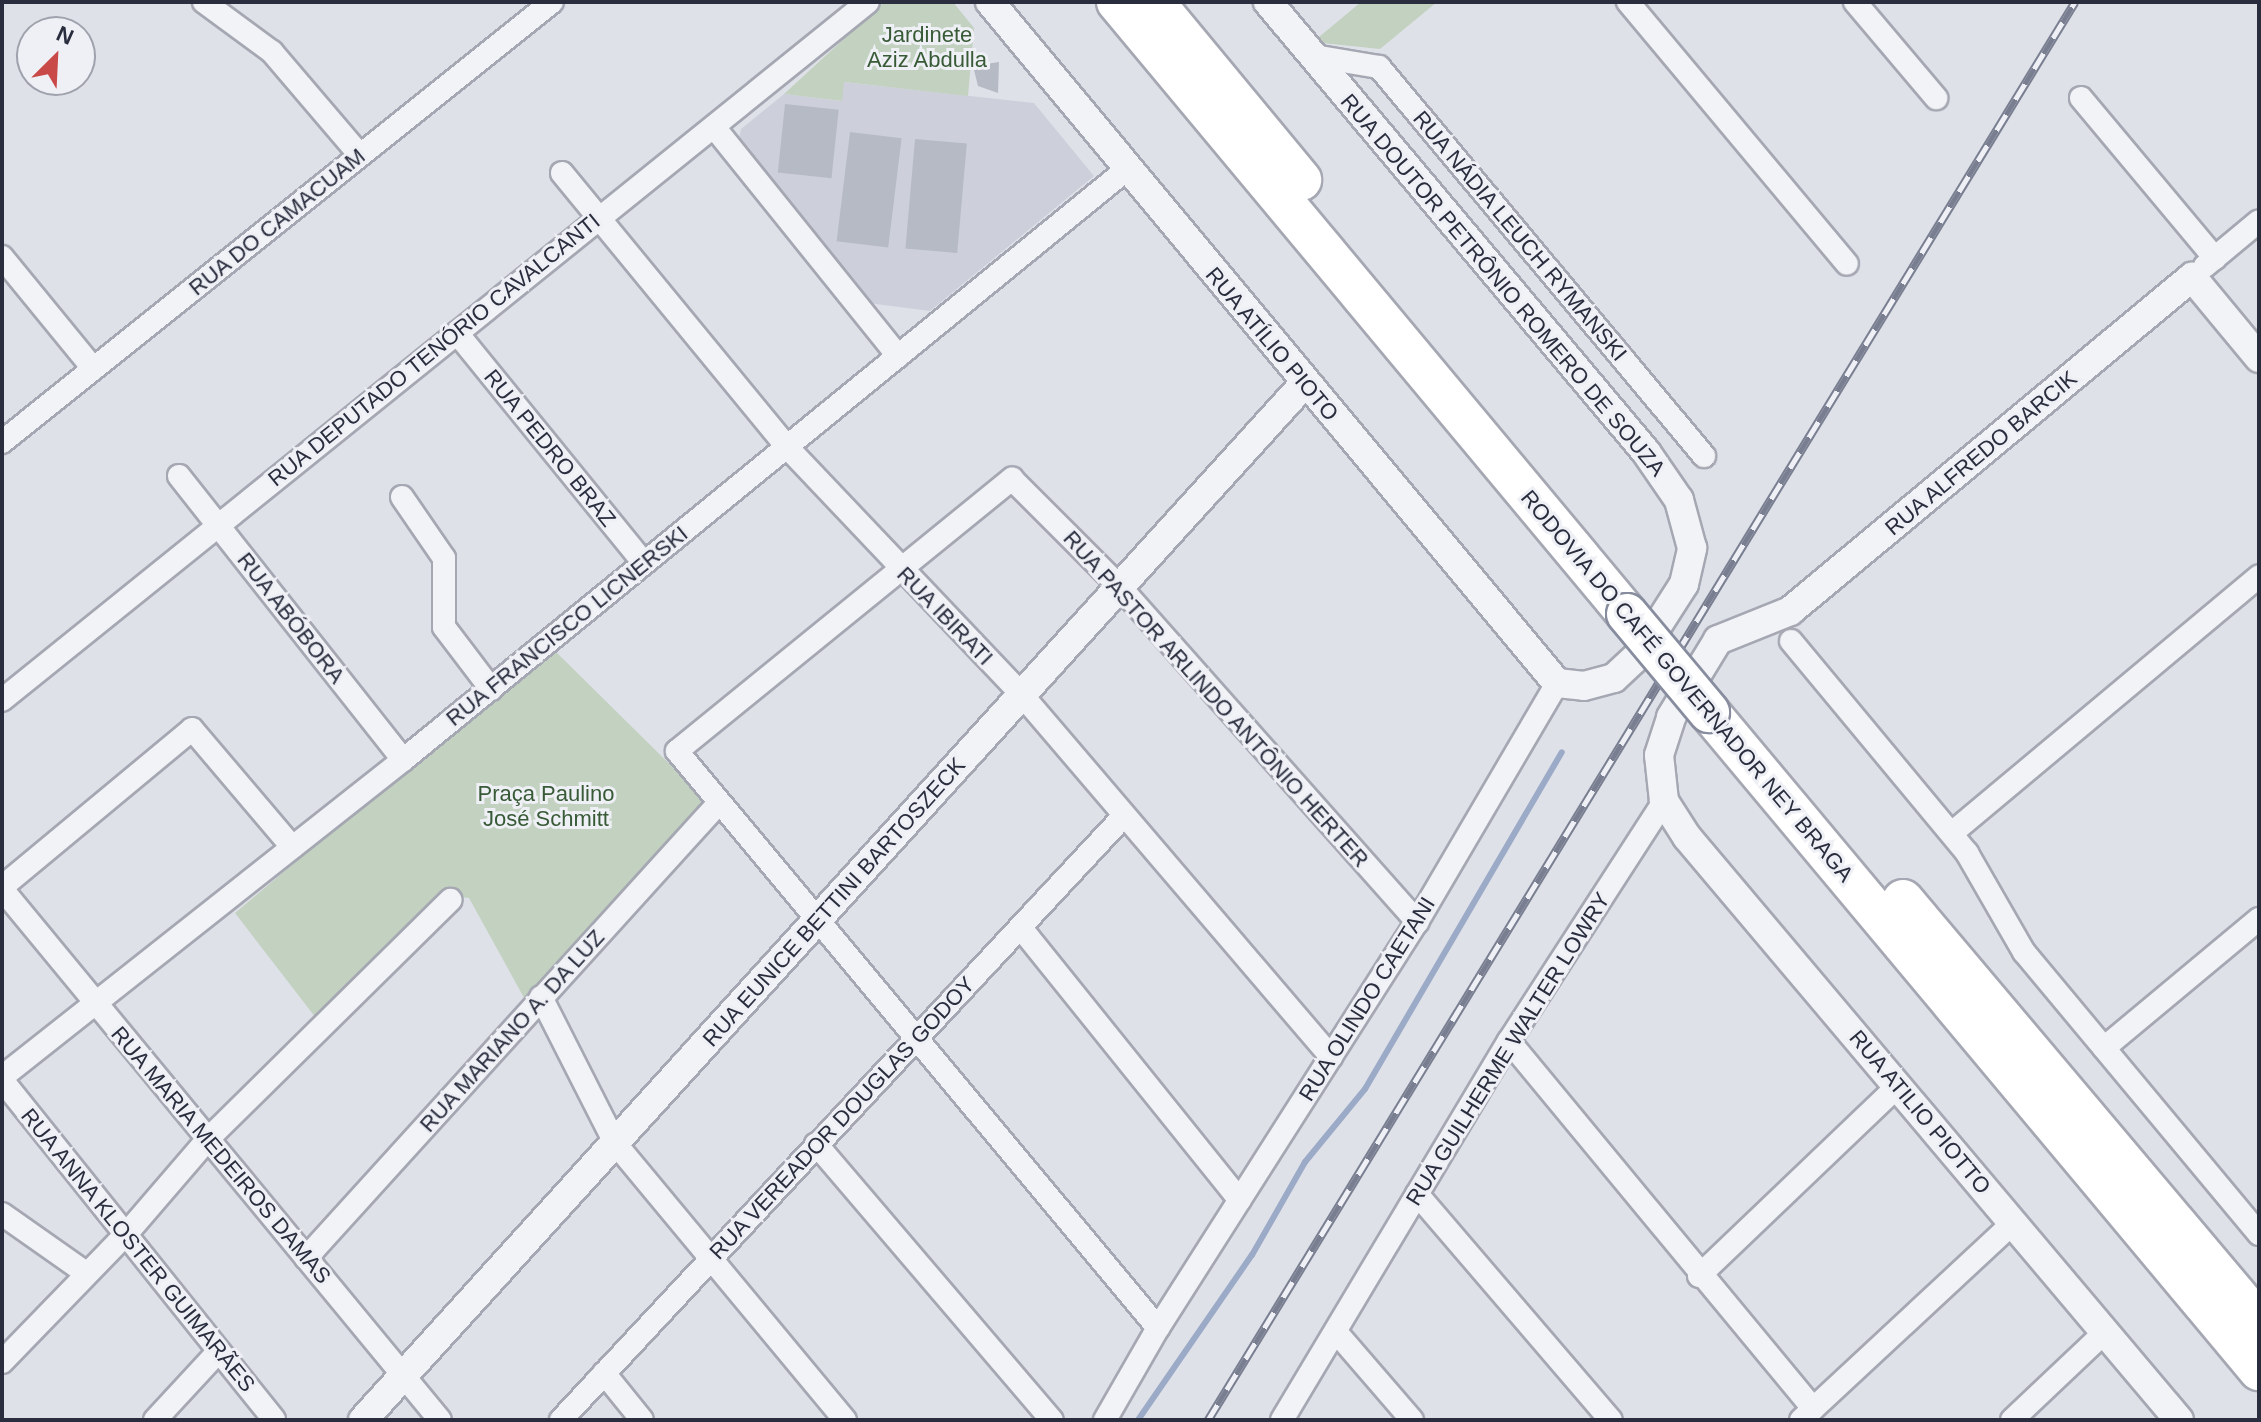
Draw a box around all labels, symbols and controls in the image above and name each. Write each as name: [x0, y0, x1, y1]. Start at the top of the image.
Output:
north arrow: [16, 16, 96, 96]
text: N: [53, 21, 77, 50]
park label: Jardinete Aziz Abdulla: [866, 21, 988, 72]
street label: RUA DOUTOR PETRÔNIO ROMERO DE SOUZA: [1335, 88, 1671, 482]
street label: RUA NÁDIA LEUCH RYMANSKI: [1407, 105, 1633, 367]
street label: RUA DO CAMACUAM: [183, 143, 371, 301]
street label: RUA DEPUTADO TENÓRIO CAVALCANTI: [262, 207, 606, 493]
street label: RUA ATÍLIO PIOTO: [1199, 261, 1345, 427]
street label: RUA PEDRO BRAZ: [478, 364, 622, 532]
street label: RUA ALFREDO BARCIK: [1879, 364, 2083, 542]
street label: RODOVIA DO CAFÉ GOVERNADOR NEY BRAGA: [1515, 484, 1859, 888]
street label: RUA FRANCISCO LICNERSKI: [440, 520, 694, 732]
street label: RUA PASTOR ARLINDO ANTÔNIO HERTER: [1057, 524, 1375, 874]
street label: RUA ABÓBORA: [231, 546, 351, 690]
street label: RUA IBIRATI: [891, 561, 999, 671]
street label: RUA EUNICE BETTINI BARTOSZECK: [697, 752, 971, 1052]
park label: Praça Paulino José Schmitt: [478, 780, 614, 832]
street label: RUA GUILHERME WALTER LOWRY: [1400, 887, 1616, 1211]
street label: RUA OLINDO CAETANI: [1293, 892, 1441, 1106]
street label: RUA MARIANO A. DA LUZ: [413, 923, 611, 1139]
street label: RUA VEREADOR DOUGLAS GODOY: [704, 971, 980, 1265]
street label: RUA MARIA MEDEIROS DAMAS: [105, 1020, 337, 1290]
street label: RUA ATILIO PIOTTO: [1843, 1024, 1997, 1200]
street label: RUA ANNA KLOSTER GUIMARÃES: [14, 1102, 262, 1398]

